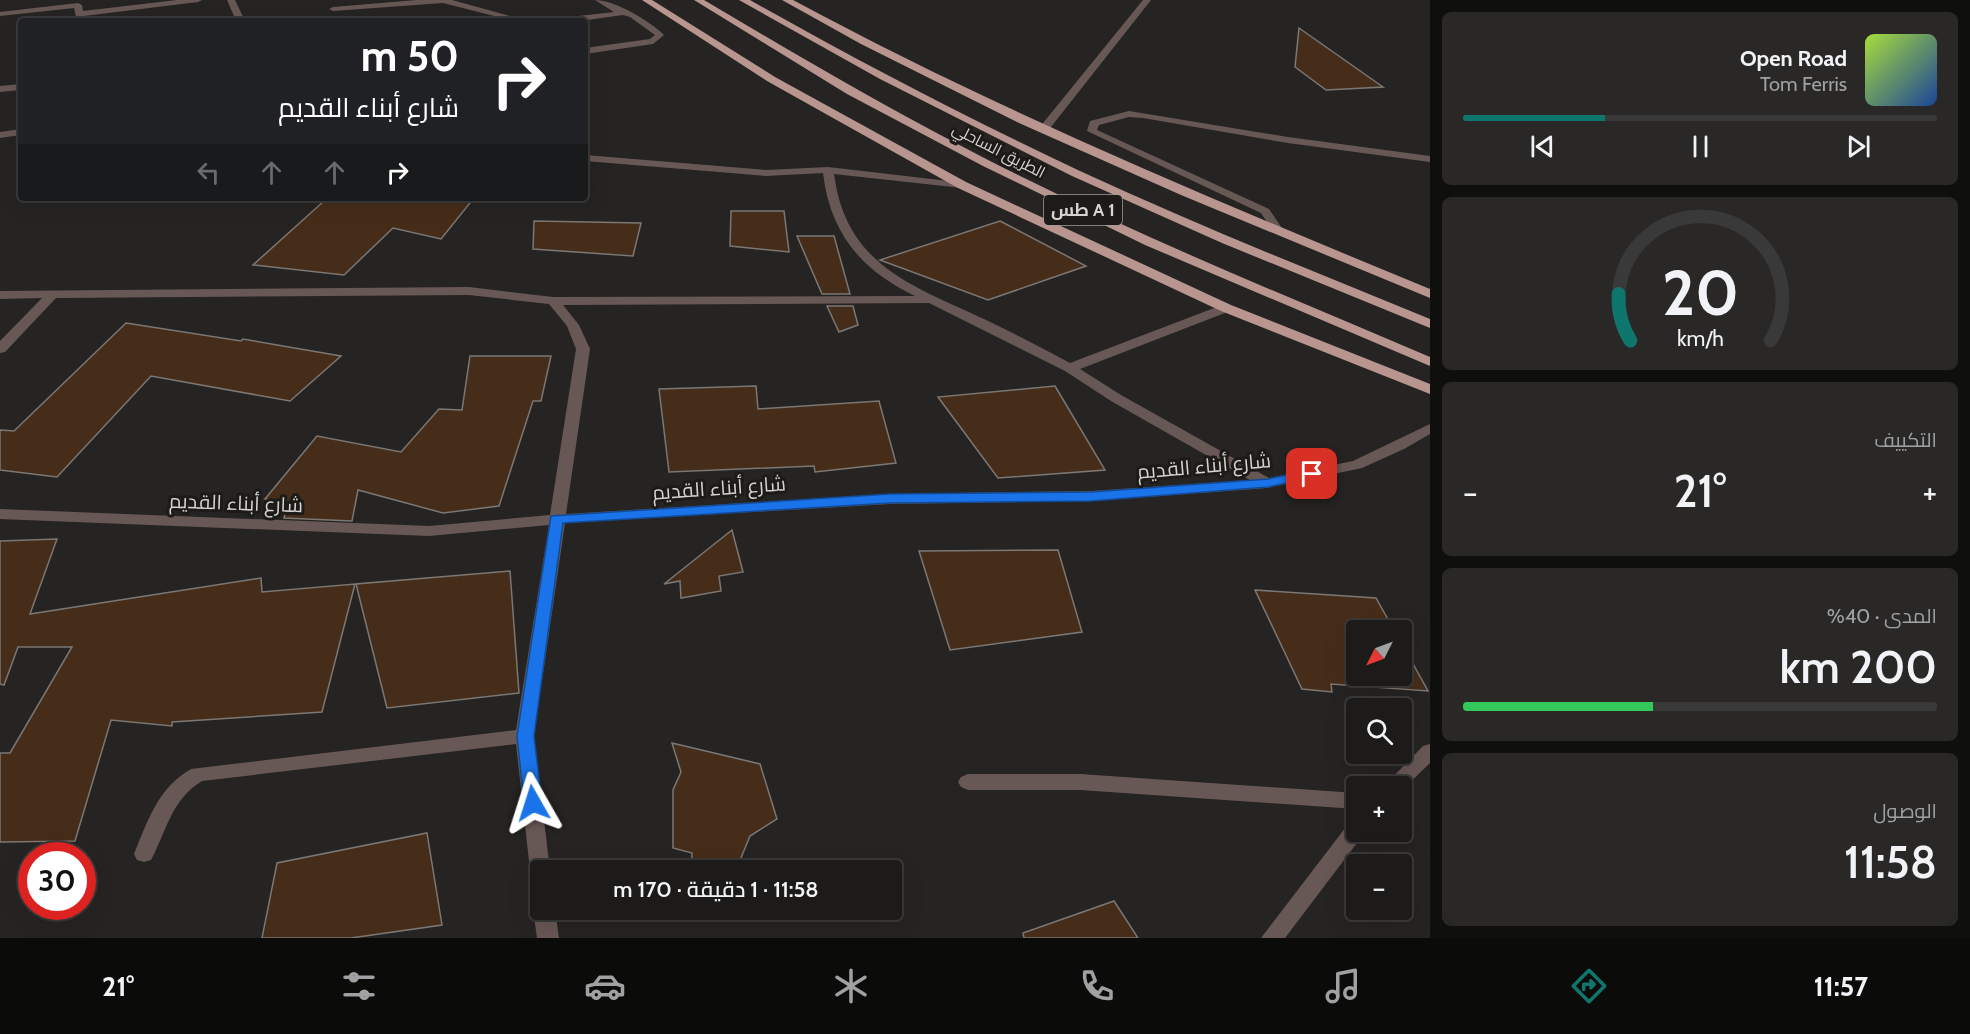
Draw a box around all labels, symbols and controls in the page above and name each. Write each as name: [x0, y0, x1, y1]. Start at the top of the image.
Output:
text: 50 m: [361, 30, 459, 82]
icon: right: [480, 42, 558, 120]
text: Open Road: [1740, 45, 1847, 72]
text: Tom Ferris: [1760, 72, 1847, 96]
text: شارع أبناء القديم: [278, 91, 459, 124]
street label: الطريق الساحلي: [947, 119, 1048, 186]
icon: previous: [1526, 130, 1559, 163]
icon: pause: [1684, 130, 1717, 163]
icon: next: [1842, 130, 1875, 163]
icon: left: [192, 156, 225, 189]
icon: ahead: [255, 156, 288, 189]
icon: ahead: [318, 156, 351, 189]
icon: right: [381, 156, 414, 189]
road number: طس A 1: [1044, 195, 1122, 225]
text: 20: [1661, 255, 1739, 331]
text: km/h: [1677, 325, 1723, 351]
text: التكييف: [1874, 428, 1937, 452]
street label: شارع أبناء القديم: [1136, 448, 1272, 486]
pin: [1286, 448, 1337, 499]
icon: arrive: [1295, 457, 1328, 490]
text: 21°: [1674, 464, 1726, 518]
street label: شارع أبناء القديم: [651, 471, 787, 507]
text: −: [1463, 472, 1478, 512]
text: +: [1922, 472, 1937, 512]
street label: شارع أبناء القديم: [169, 489, 303, 519]
text: المدى · 40%: [1827, 604, 1937, 628]
north arrow: [1346, 620, 1412, 686]
map controls: [1346, 620, 1412, 920]
text: 200 km: [1779, 640, 1937, 694]
button: search: [1346, 698, 1412, 764]
position arrow: [501, 771, 565, 835]
button: +: [1346, 776, 1412, 842]
text: الوصول: [1873, 799, 1937, 823]
text: 11:58: [1844, 835, 1937, 889]
speed limit sign: 30: [18, 842, 96, 920]
button: −: [1346, 854, 1412, 920]
text: 11:58 · 1 دقيقة · 170 m: [613, 876, 819, 903]
icon: filters: [338, 965, 380, 1007]
icon: car: [584, 965, 626, 1007]
icon: climate: [830, 965, 872, 1007]
icon: phone: [1076, 965, 1118, 1007]
icon: music: [1322, 965, 1364, 1007]
icon: directions: [1568, 965, 1610, 1007]
text: 21°: [102, 970, 134, 1003]
text: 11:57: [1814, 970, 1868, 1003]

